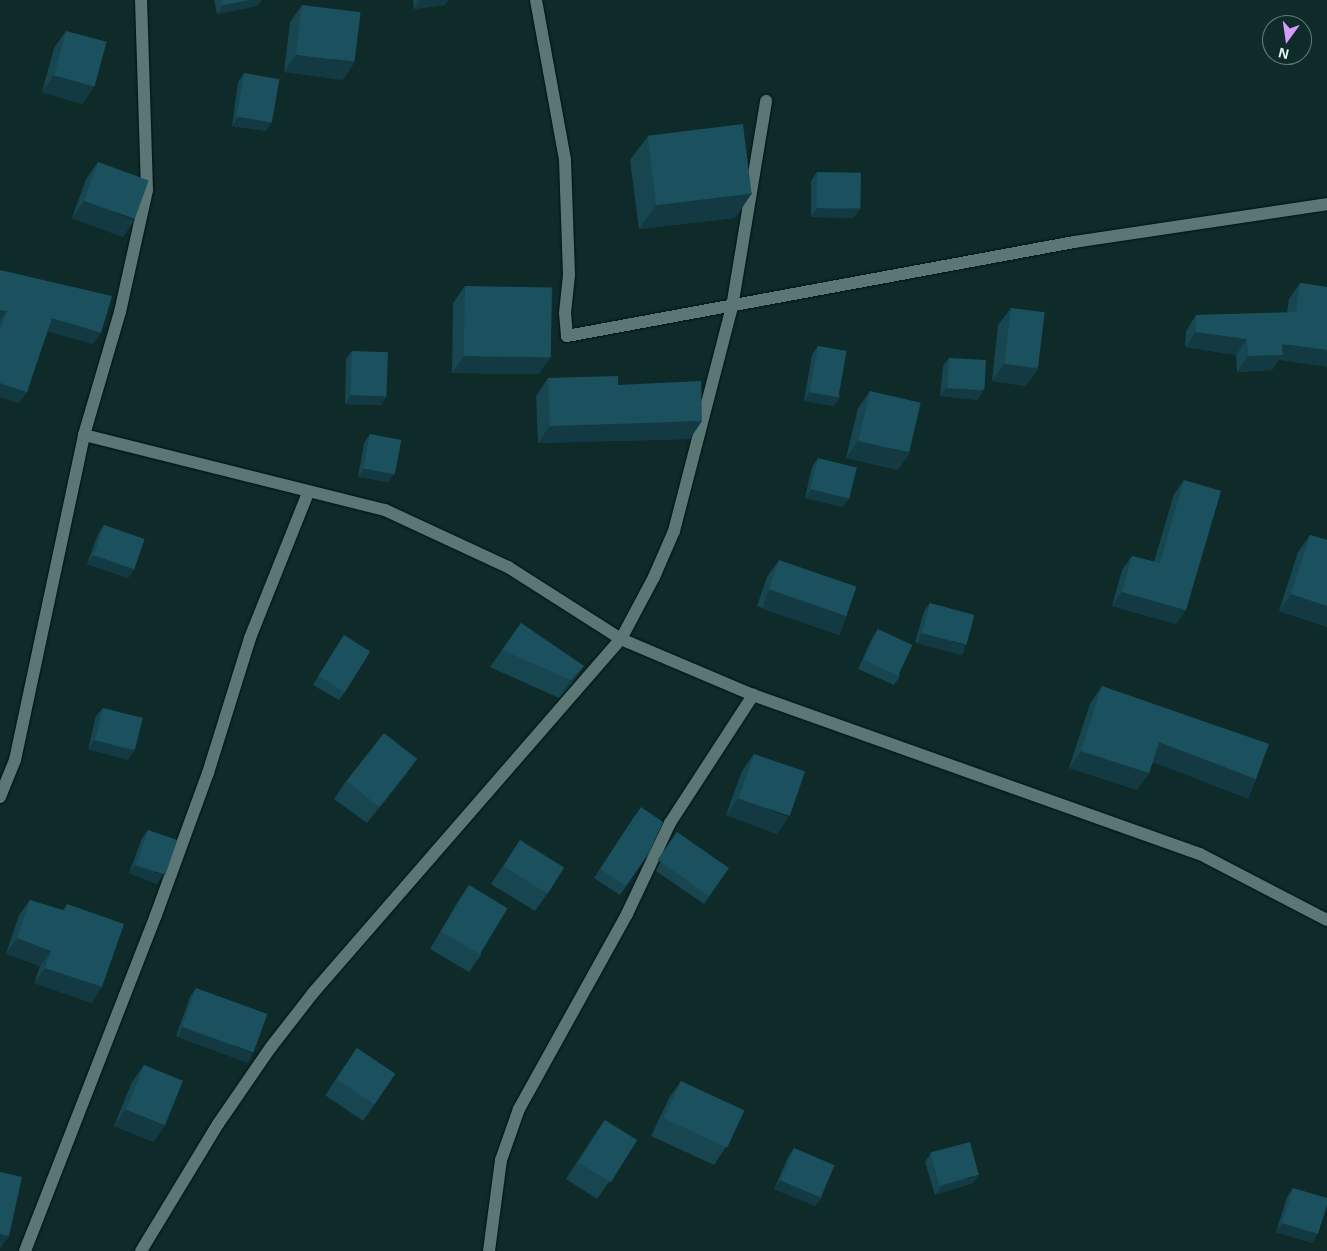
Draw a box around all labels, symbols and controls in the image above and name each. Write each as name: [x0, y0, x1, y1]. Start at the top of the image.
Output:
north arrow: [1262, 15, 1312, 65]
text: N: [1277, 45, 1290, 63]

